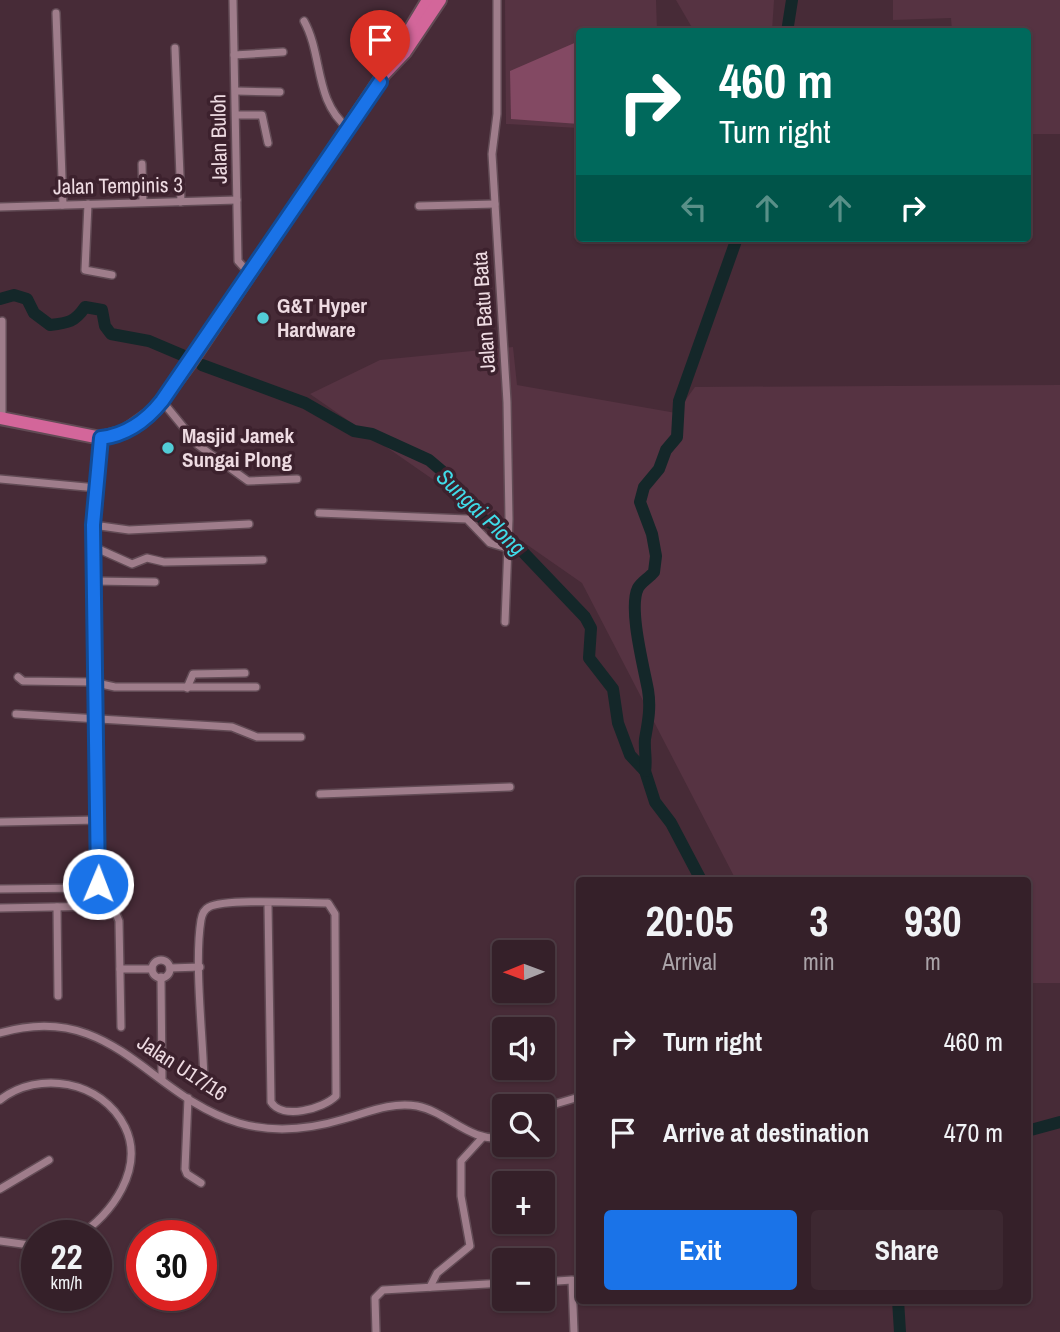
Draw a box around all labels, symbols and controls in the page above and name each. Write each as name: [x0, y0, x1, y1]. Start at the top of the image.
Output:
pin: [350, 10, 410, 82]
icon: arrive: [361, 21, 399, 59]
text: 460 m: [719, 47, 833, 113]
icon: right: [604, 56, 695, 147]
street label: Jalan Buloh: [203, 94, 234, 184]
text: Turn right: [719, 110, 831, 153]
street label: Jalan Tempinis 3: [53, 170, 183, 201]
icon: left: [675, 189, 713, 227]
icon: ahead: [748, 189, 786, 227]
icon: ahead: [821, 189, 859, 227]
icon: right: [894, 189, 932, 227]
street label: Jalan Batu Bata: [465, 250, 502, 374]
place label: G&T Hyper Hardware: [277, 291, 367, 344]
marker: G&T Hyper Hardware: [255, 310, 271, 326]
place label: Masjid Jamek Sungai Plong: [182, 421, 294, 474]
marker: Masjid Jamek Sungai Plong: [160, 440, 176, 456]
water label: Sungai Plong: [430, 461, 533, 562]
position arrow: [61, 847, 135, 921]
text: 20:05: [646, 893, 734, 949]
text: 3: [809, 893, 828, 949]
text: 930: [904, 893, 962, 949]
north arrow: [492, 940, 555, 1003]
map controls: [492, 940, 555, 1311]
text: Arrival: [662, 946, 717, 977]
text: min: [803, 946, 835, 977]
text: m: [925, 946, 941, 977]
button: sound: [492, 1017, 555, 1080]
icon: right: [604, 1023, 642, 1061]
text: Turn right: [663, 1024, 762, 1059]
text: 460 m: [944, 1024, 1003, 1059]
street label: Jalan U17/16: [132, 1028, 233, 1107]
button: search: [492, 1094, 555, 1157]
icon: arrive: [604, 1114, 642, 1152]
text: Arrive at destination: [663, 1115, 869, 1150]
text: 470 m: [944, 1115, 1003, 1150]
button: +: [492, 1171, 555, 1234]
button: Exit: [604, 1210, 797, 1290]
button: Share: [811, 1210, 1003, 1290]
speed limit sign: 30: [126, 1220, 217, 1311]
text: 22: [51, 1233, 82, 1280]
button: −: [492, 1248, 555, 1311]
text: km/h: [51, 1270, 83, 1295]

